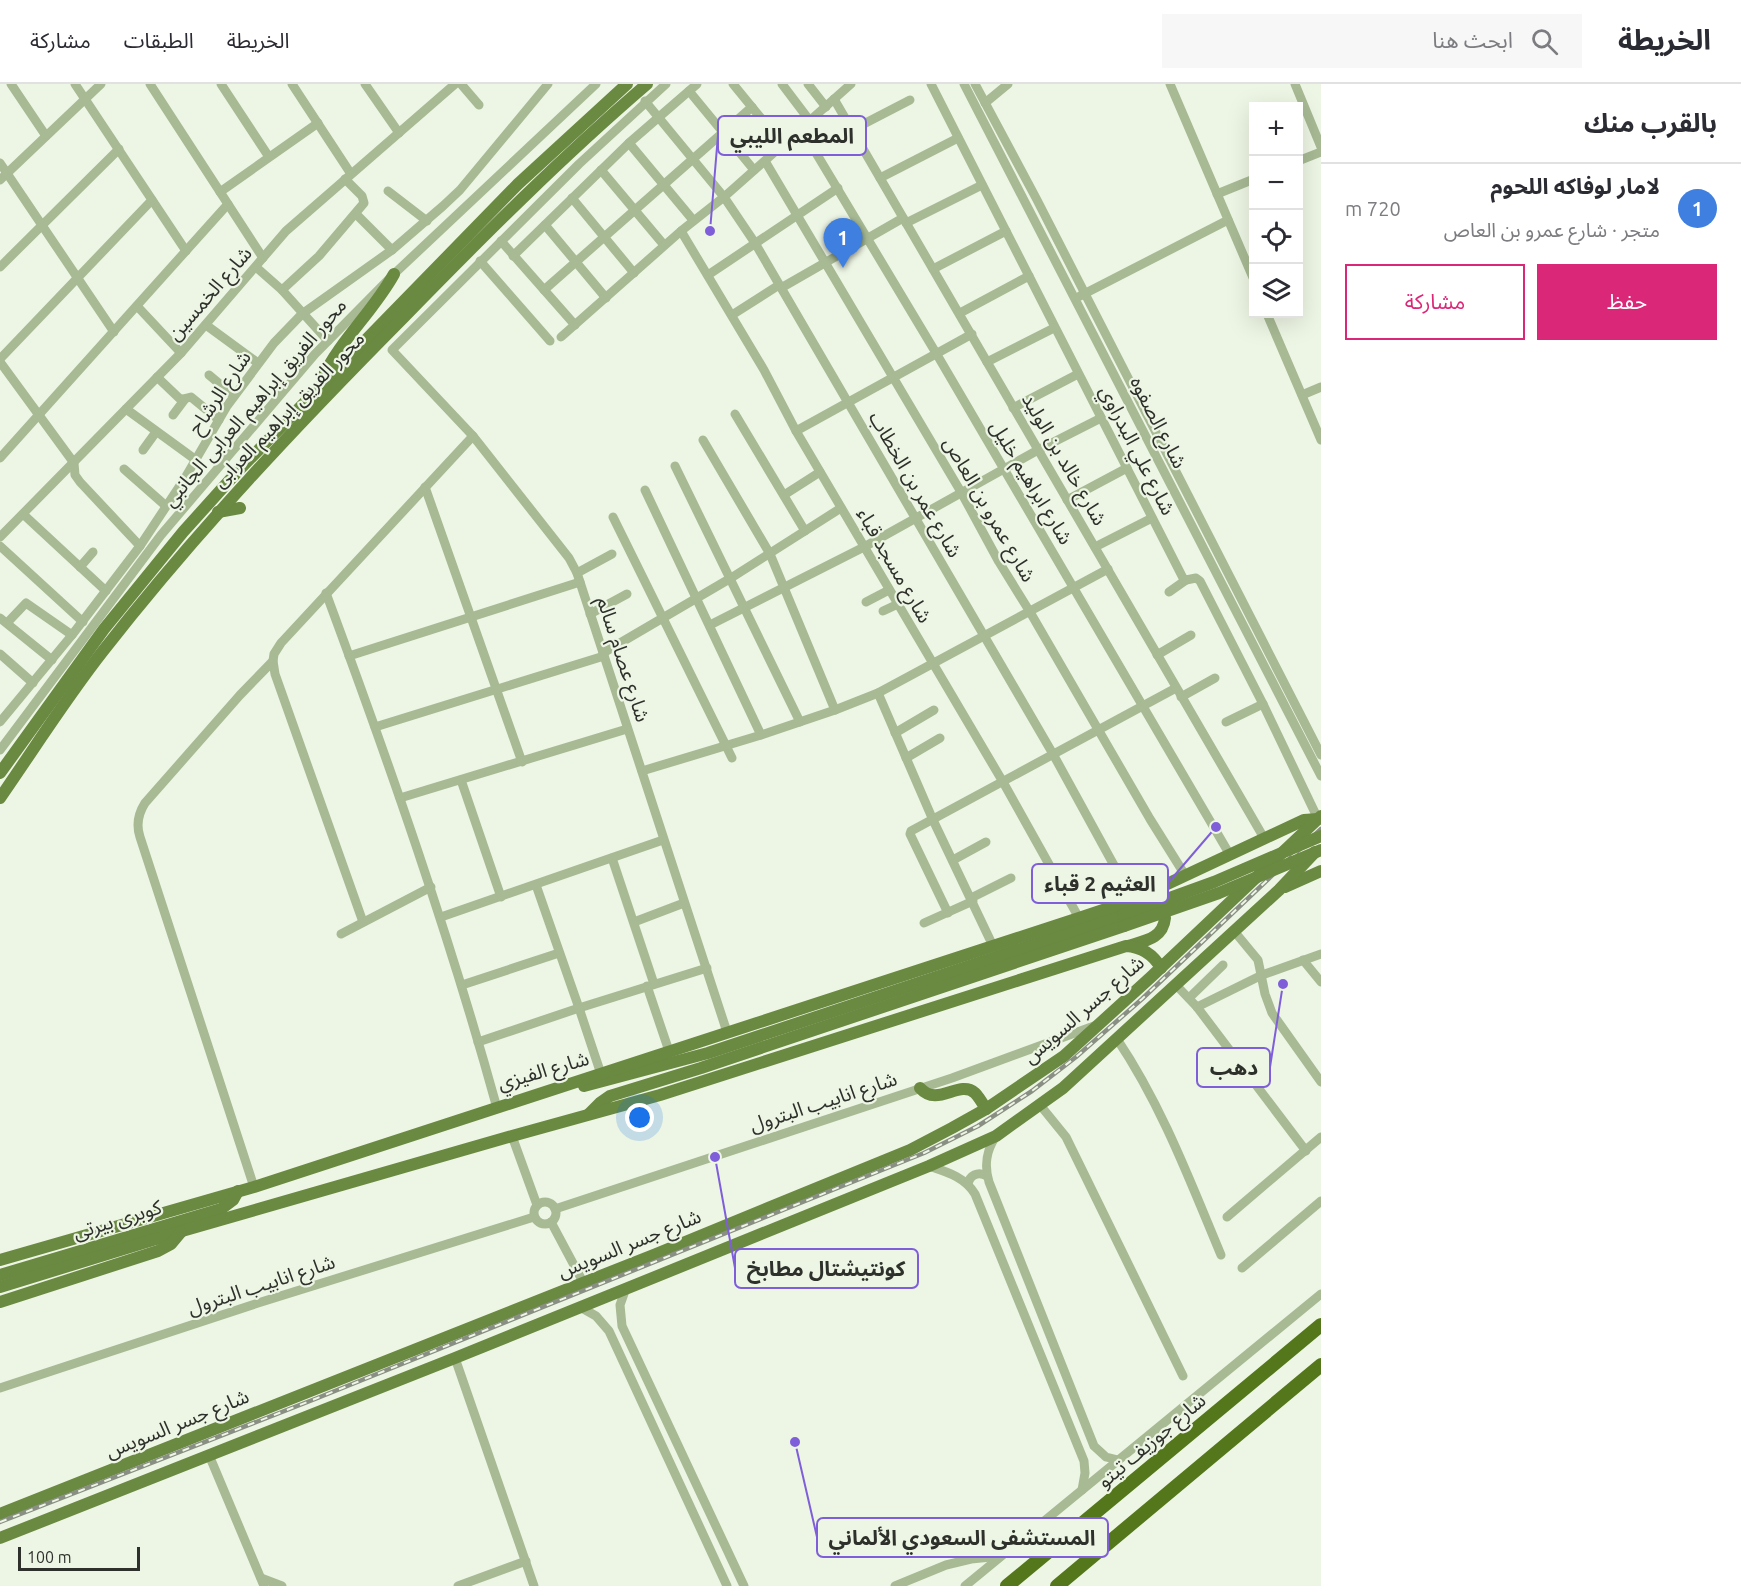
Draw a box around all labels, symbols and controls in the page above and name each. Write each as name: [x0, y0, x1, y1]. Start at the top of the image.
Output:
search box: [1162, 14, 1582, 68]
text: الخريطة: [1618, 24, 1711, 55]
icon: search: [1528, 25, 1561, 58]
text: ابحث هنا: [1432, 27, 1513, 52]
text: مشاركة: [30, 28, 91, 52]
text: الطبقات: [124, 28, 194, 52]
text: الخريطة: [227, 28, 290, 52]
map controls: [1249, 102, 1303, 318]
button: +: [1249, 102, 1303, 156]
text: بالقرب منك: [1584, 108, 1717, 137]
callout: المطعم الليبي: [718, 116, 866, 155]
text: المطعم الليبي: [730, 123, 854, 153]
button: −: [1249, 156, 1303, 210]
text: لامار لوفاكه اللحوم: [1490, 173, 1660, 198]
text: 720 m: [1345, 197, 1401, 220]
text: 1: [1692, 197, 1703, 220]
button: locate: [1249, 210, 1303, 264]
pin: 1: [824, 218, 862, 268]
text: متجر · شارع عمرو بن العاص: [1444, 218, 1660, 241]
street label: شارع الخمسين: [162, 241, 259, 347]
button: layers: [1249, 264, 1303, 318]
button: مشاركة: [1345, 264, 1525, 340]
button: حفظ: [1537, 264, 1717, 340]
street label: محور الفريق إبراهيم العرابى الجانبي: [157, 293, 351, 511]
street label: محور الفريق إبراهيم العرابى: [207, 326, 369, 492]
street label: شارع الرشاح: [183, 346, 258, 440]
street label: شارع الصفوه: [1123, 372, 1192, 474]
street label: شارع علي البدراوي: [1091, 381, 1181, 521]
street label: شارع خالد بن الوليد: [1014, 389, 1112, 531]
street label: شارع عمر بن الخطاب: [861, 407, 967, 563]
street label: شارع ابراهيم خليل: [983, 416, 1078, 550]
street label: شارع عمرو بن العاص: [936, 432, 1041, 588]
street label: شارع مسجد قباء: [849, 503, 937, 629]
street label: شارع عصام سالم: [589, 593, 655, 726]
callout: العثيم 2 قباء: [1032, 864, 1168, 903]
text: العثيم 2 قباء: [1044, 871, 1156, 899]
street label: شارع جسر السويس: [1018, 950, 1151, 1071]
street label: شارع الفيزي: [495, 1046, 593, 1098]
callout: دهب: [1197, 1048, 1270, 1087]
text: دهب: [1210, 1055, 1258, 1080]
street label: شارع انابيب البترول: [746, 1066, 901, 1140]
your location: [625, 1103, 654, 1132]
street label: كوبرى بيرتى: [70, 1194, 165, 1244]
street label: شارع جسر السويس: [554, 1204, 706, 1286]
street label: شارع انابيب البترول: [184, 1249, 339, 1323]
callout: كونتيشتال مطابخ: [735, 1249, 918, 1288]
text: كونتيشتال مطابخ: [747, 1256, 906, 1284]
street label: شارع جسر السويس: [102, 1384, 254, 1466]
street label: شارع جوزيف تيتو: [1092, 1388, 1212, 1495]
callout: المستشفى السعودي الألماني: [817, 1518, 1108, 1557]
text: المستشفى السعودي الألماني: [829, 1525, 1095, 1555]
scale bar: [18, 1544, 140, 1572]
text: 100 m: [27, 1548, 72, 1566]

